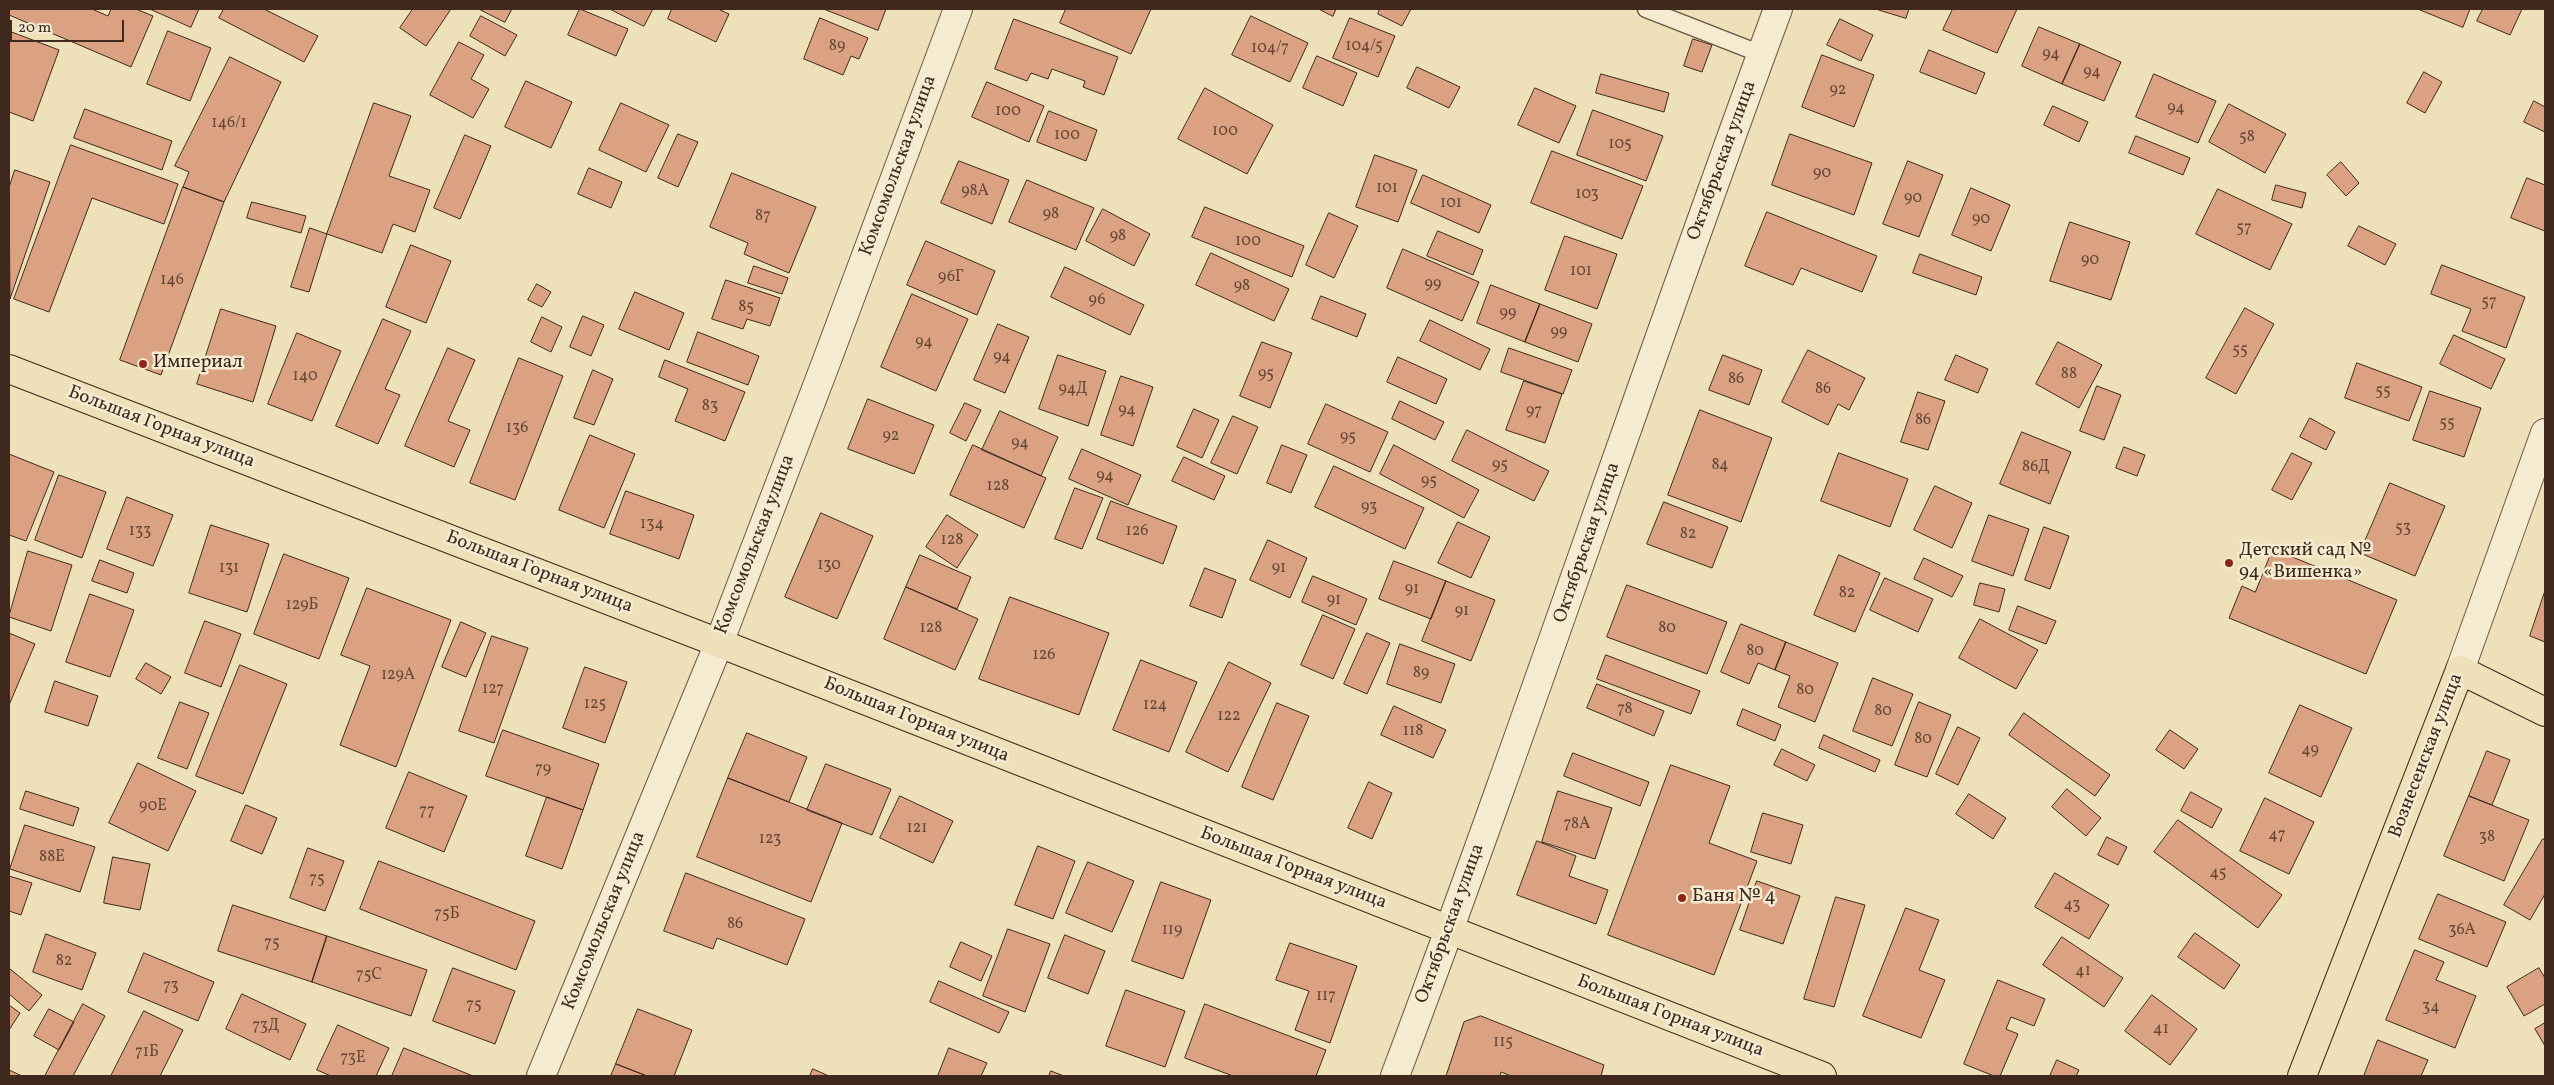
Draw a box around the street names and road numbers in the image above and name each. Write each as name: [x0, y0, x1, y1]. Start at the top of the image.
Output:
street label: Комсомольская улица: [856, 73, 942, 259]
street label: Октябрьская улица: [1684, 78, 1762, 244]
street label: Большая Горная улица: [64, 382, 258, 474]
street label: Комсомольская улица: [711, 452, 801, 638]
street label: Октябрьская улица: [1550, 460, 1626, 626]
street label: Большая Горная улица: [442, 527, 636, 619]
street label: Вознесенская улица: [2385, 670, 2469, 842]
street label: Большая Горная улица: [820, 673, 1012, 769]
street label: Большая Горная улица: [1196, 823, 1390, 915]
street label: Комсомольская улица: [559, 828, 651, 1014]
street label: Октябрьская улица: [1412, 841, 1490, 1007]
street label: Большая Горная улица: [1573, 971, 1767, 1063]

